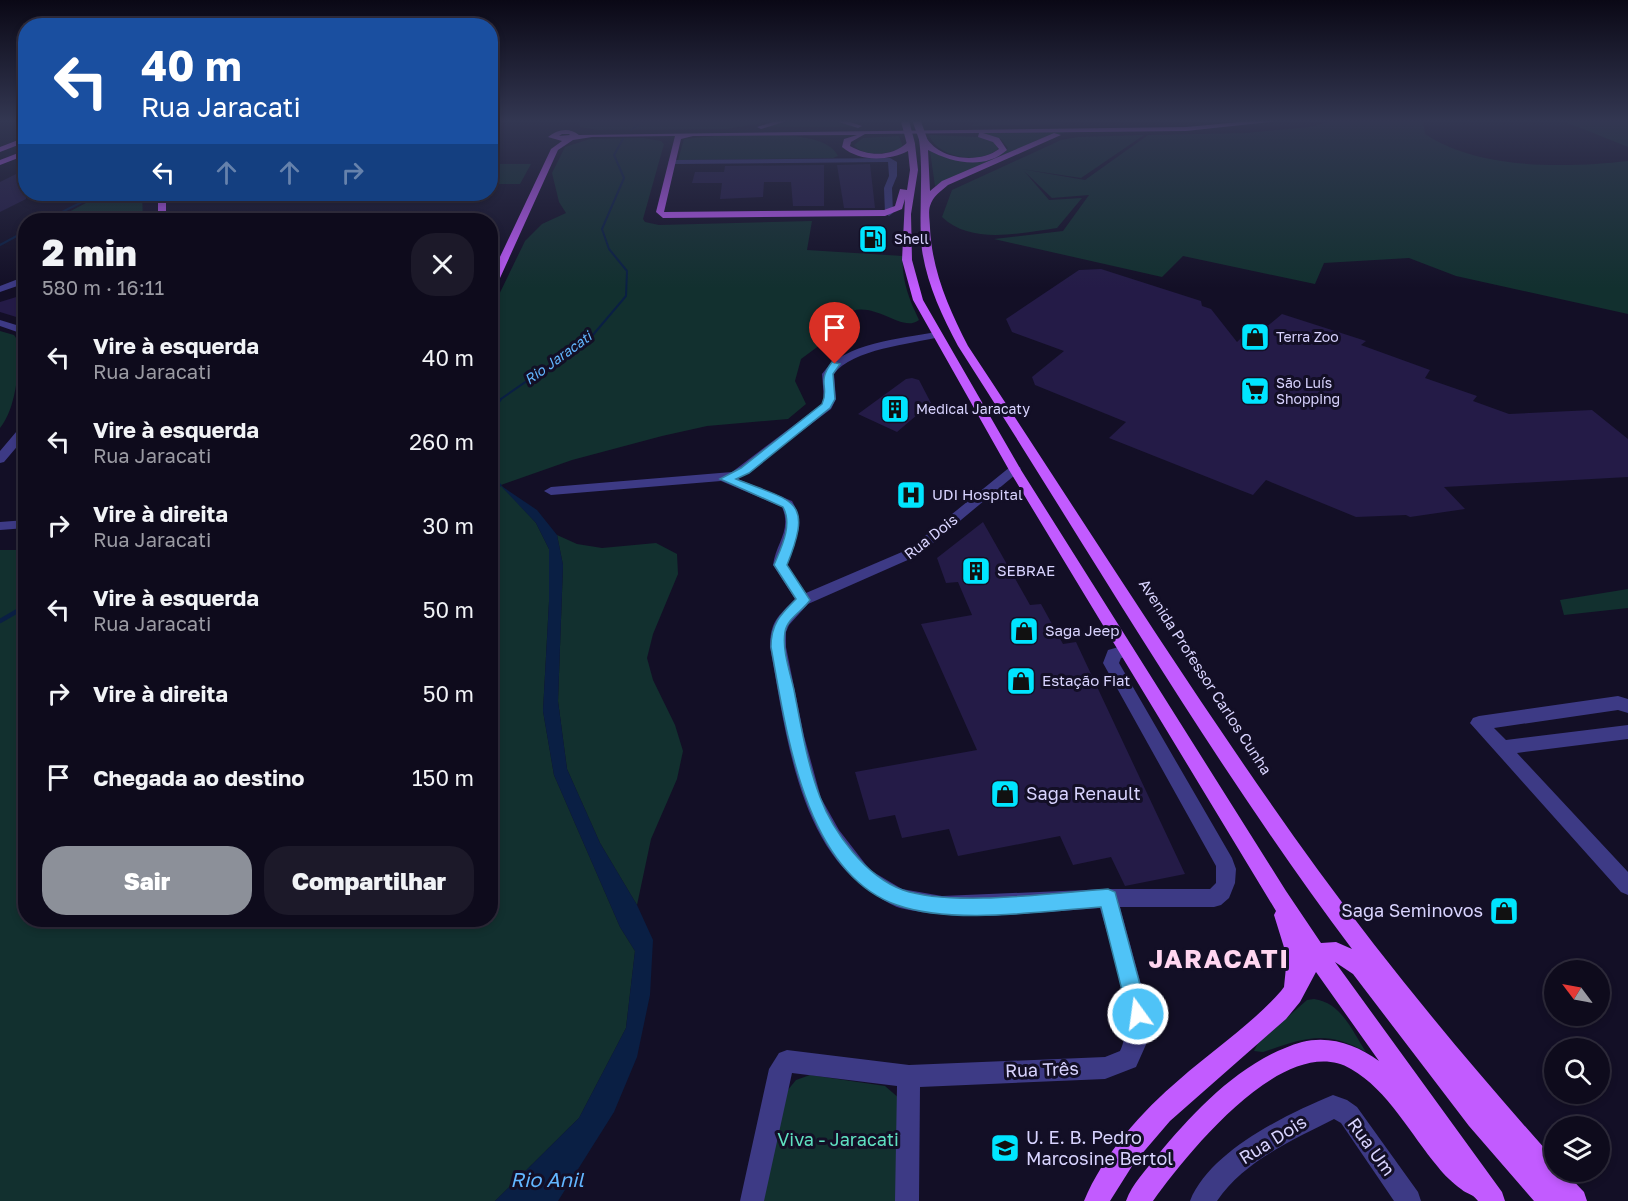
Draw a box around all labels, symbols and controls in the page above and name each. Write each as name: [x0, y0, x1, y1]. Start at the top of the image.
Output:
text: 40 m: [141, 40, 242, 90]
icon: left: [42, 42, 120, 120]
text: Rua Jaracati: [141, 91, 301, 123]
icon: left: [147, 156, 180, 189]
icon: ahead: [210, 156, 243, 189]
icon: ahead: [273, 156, 306, 189]
icon: right: [336, 156, 369, 189]
fuel station icon: Shell: [857, 223, 889, 255]
place label: Shell: [894, 230, 929, 247]
text: 2 min: [42, 231, 137, 274]
button: close: [411, 233, 474, 296]
text: 580 m · 16:11: [42, 275, 164, 299]
pin: [809, 302, 860, 364]
icon: arrive: [818, 311, 851, 344]
shop icon: Terra Zoo: [1239, 321, 1271, 353]
water label: Rio Jaracati: [521, 326, 596, 388]
place label: Terra Zoo: [1276, 328, 1339, 345]
text: Vire à esquerda: [93, 332, 259, 359]
icon: left: [42, 341, 75, 374]
text: 40 m: [422, 344, 474, 371]
text: Rua Jaracati: [93, 359, 211, 383]
place label: São Luís Shopping: [1276, 374, 1340, 407]
supermarket icon: São Luís Shopping: [1239, 375, 1271, 407]
building icon: Medical Jaracaty: [879, 393, 911, 425]
place label: Medical Jaracaty: [916, 400, 1030, 417]
text: Vire à esquerda: [93, 416, 259, 443]
icon: left: [42, 425, 75, 458]
text: 260 m: [409, 428, 474, 455]
text: Rua Jaracati: [93, 443, 211, 467]
hospital icon: UDI Hospital: [895, 479, 927, 511]
place label: UDI Hospital: [932, 485, 1023, 503]
text: Vire à direita: [93, 500, 228, 527]
icon: right: [42, 509, 75, 542]
street label: Rua Dois: [900, 510, 961, 563]
text: 30 m: [423, 512, 474, 539]
text: Rua Jaracati: [93, 527, 211, 551]
building icon: SEBRAE: [960, 555, 992, 587]
place label: SEBRAE: [997, 561, 1055, 579]
street label: Avenida Professor Carlos Cunha: [1136, 575, 1276, 778]
text: Vire à esquerda: [93, 584, 259, 611]
icon: left: [42, 593, 75, 626]
text: 50 m: [423, 596, 474, 623]
text: Rua Jaracati: [93, 611, 211, 635]
shop icon: Saga Jeep: [1008, 615, 1040, 647]
place label: Saga Jeep: [1045, 621, 1119, 639]
shop icon: Estação Fiat: [1005, 665, 1037, 697]
place label: Estação Fiat: [1042, 671, 1130, 689]
icon: right: [42, 677, 75, 710]
text: Vire à direita: [93, 680, 228, 707]
text: 50 m: [423, 680, 474, 707]
icon: arrive: [42, 761, 75, 794]
text: Chegada ao destino: [93, 764, 305, 791]
text: 150 m: [412, 764, 474, 791]
shop icon: Saga Renault: [989, 778, 1021, 810]
place label: Saga Renault: [1026, 782, 1141, 804]
button: Sair: [42, 846, 252, 915]
button: Compartilhar: [264, 846, 474, 915]
shop icon: Saga Seminovos: [1488, 895, 1520, 927]
place label: Saga Seminovos: [1341, 899, 1483, 921]
district label: JARACATI: [1148, 943, 1290, 974]
north arrow: [1544, 960, 1610, 1026]
map controls: [1544, 960, 1610, 1182]
position arrow: [1106, 982, 1170, 1046]
button: search: [1544, 1038, 1610, 1104]
street label: Rua Três: [1005, 1057, 1079, 1081]
street label: Rua Dois: [1235, 1110, 1310, 1168]
street label: Rua Um: [1343, 1113, 1400, 1180]
button: layers: [1544, 1116, 1610, 1182]
place label: U. E. B. Pedro Marcosine Bertol: [1026, 1126, 1173, 1169]
park label: Viva - Jaracati: [777, 1128, 899, 1150]
school or university icon: U. E. B. Pedro Marcosine Bertol: [989, 1132, 1021, 1164]
water label: Rio Anil: [510, 1167, 584, 1191]

